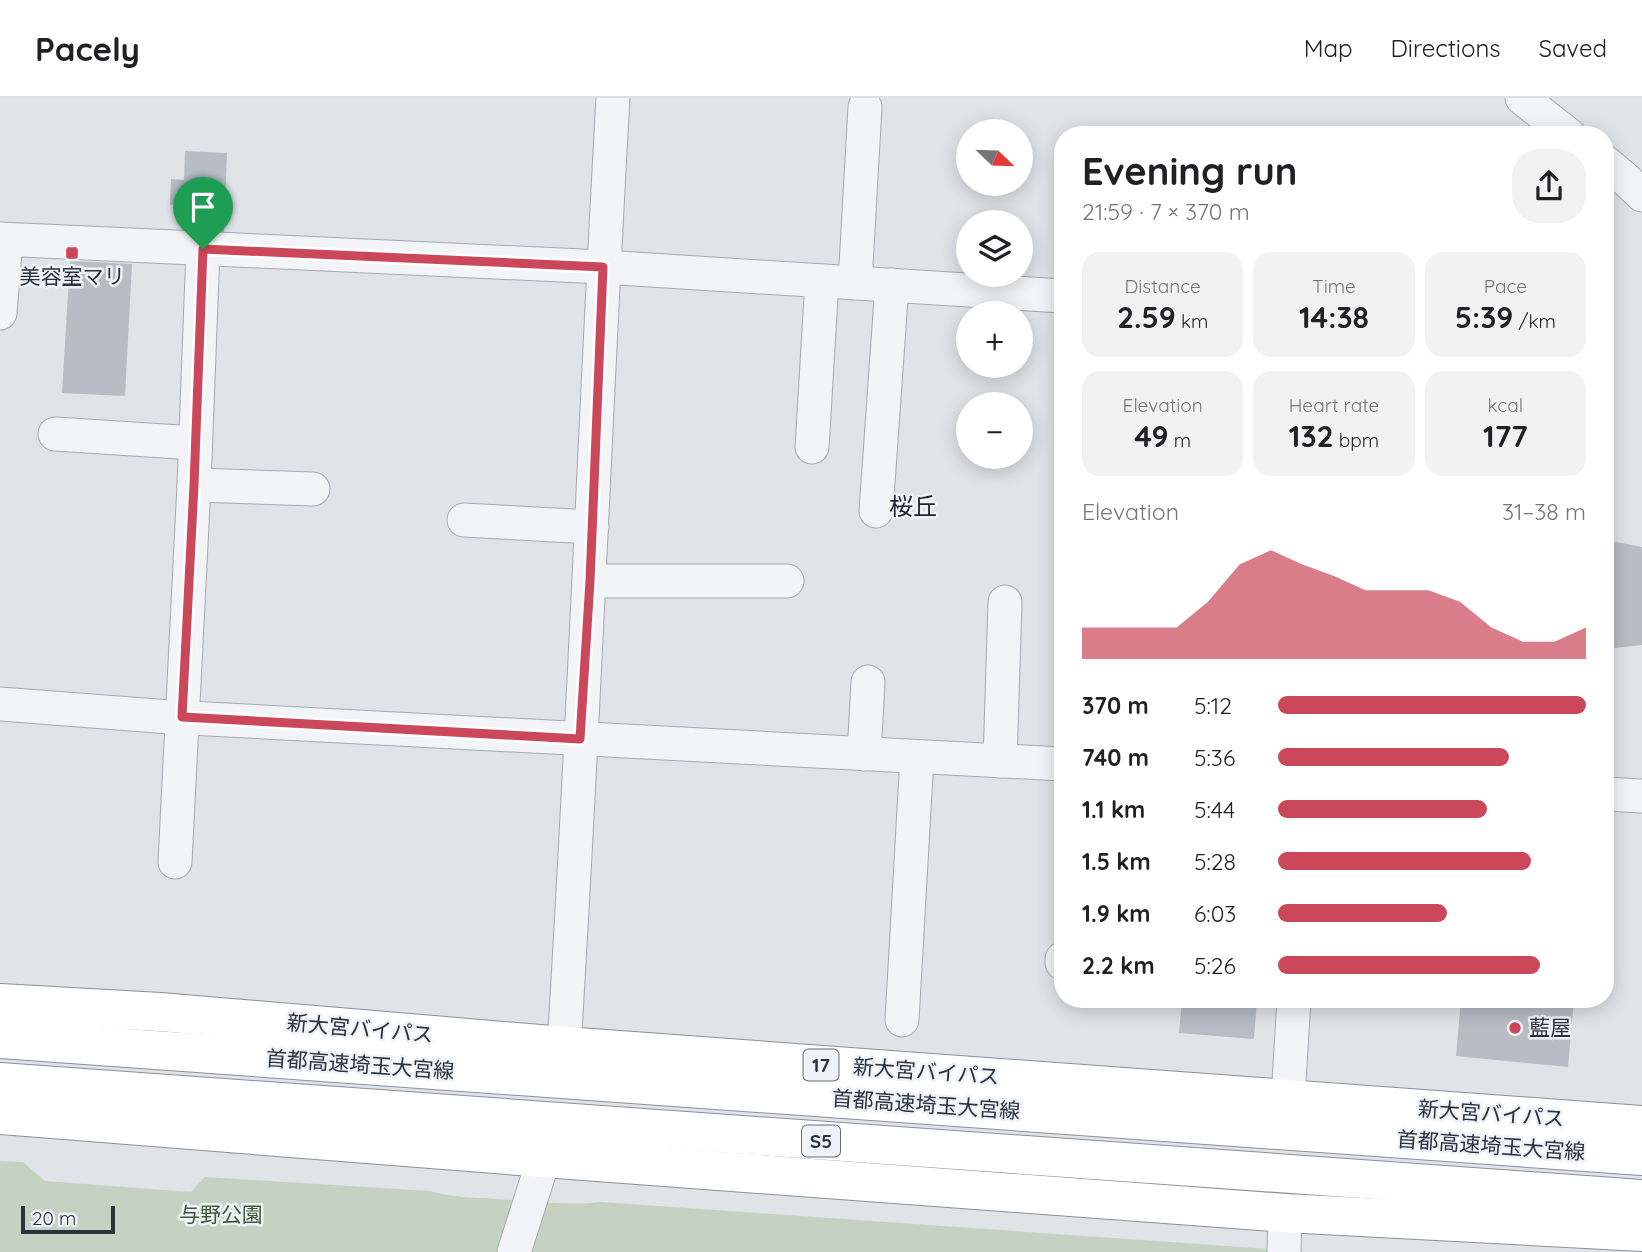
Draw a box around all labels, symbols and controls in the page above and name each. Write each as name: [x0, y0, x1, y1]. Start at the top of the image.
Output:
text: Pacely: [35, 28, 140, 69]
text: Map: [1304, 33, 1353, 63]
text: Directions: [1391, 33, 1501, 63]
text: Saved: [1539, 33, 1607, 63]
north arrow: [956, 119, 1032, 196]
map controls: [956, 119, 1033, 469]
text: Evening run: [1082, 147, 1297, 195]
button: share: [1512, 149, 1586, 223]
pin: [173, 177, 233, 249]
icon: arrive: [184, 188, 222, 226]
text: 21:59 · 7 × 370 m: [1082, 197, 1250, 226]
button: layers: [956, 210, 1033, 287]
marker: 美容室マリ: [64, 245, 80, 261]
place label: 美容室マリ: [20, 263, 125, 289]
text: Distance: [1125, 274, 1201, 298]
text: Time: [1312, 274, 1356, 298]
text: Pace: [1484, 274, 1527, 298]
text: 2.59: [1117, 298, 1176, 336]
text: 14:38: [1299, 298, 1369, 336]
text: 5:39: [1455, 298, 1513, 336]
button: +: [956, 301, 1033, 378]
text: km: [1176, 309, 1208, 333]
text: /km: [1513, 309, 1556, 333]
button: −: [956, 392, 1033, 469]
text: Elevation: [1123, 393, 1203, 417]
text: Heart rate: [1289, 393, 1379, 417]
text: kcal: [1488, 393, 1523, 417]
text: 49: [1134, 417, 1168, 455]
text: 132: [1289, 417, 1334, 455]
text: 177: [1483, 417, 1528, 455]
text: m: [1168, 428, 1191, 452]
text: bpm: [1334, 428, 1379, 452]
district label: 桜丘: [889, 491, 937, 521]
text: Elevation: [1082, 497, 1179, 526]
text: 31–38 m: [1502, 497, 1586, 526]
text: 370 m: [1082, 691, 1149, 720]
text: 5:12: [1194, 691, 1232, 720]
text: 740 m: [1082, 743, 1149, 772]
text: 5:36: [1194, 743, 1235, 772]
text: 1.1 km: [1082, 795, 1145, 824]
text: 5:44: [1194, 795, 1235, 824]
text: 1.5 km: [1082, 847, 1151, 876]
text: 5:28: [1194, 847, 1236, 876]
text: 1.9 km: [1082, 899, 1150, 928]
text: 6:03: [1194, 899, 1236, 928]
text: 2.2 km: [1082, 951, 1155, 980]
text: 5:26: [1194, 951, 1236, 980]
street label: 新大宮バイパス: [286, 1009, 434, 1047]
place label: 藍屋: [1529, 1014, 1571, 1040]
marker: 藍屋: [1507, 1020, 1523, 1036]
street label: 首都高速埼玉大宮線: [265, 1044, 455, 1084]
road number: 17: [804, 1049, 838, 1080]
street label: 新大宮バイパス: [852, 1053, 1000, 1089]
street label: 首都高速埼玉大宮線: [831, 1084, 1021, 1124]
street label: 新大宮バイパス: [1417, 1095, 1565, 1131]
street label: 首都高速埼玉大宮線: [1396, 1125, 1586, 1165]
road number: S5: [802, 1126, 840, 1156]
park label: 与野公園: [179, 1201, 263, 1227]
scale bar: [21, 1203, 116, 1235]
text: 20 m: [32, 1206, 76, 1230]

